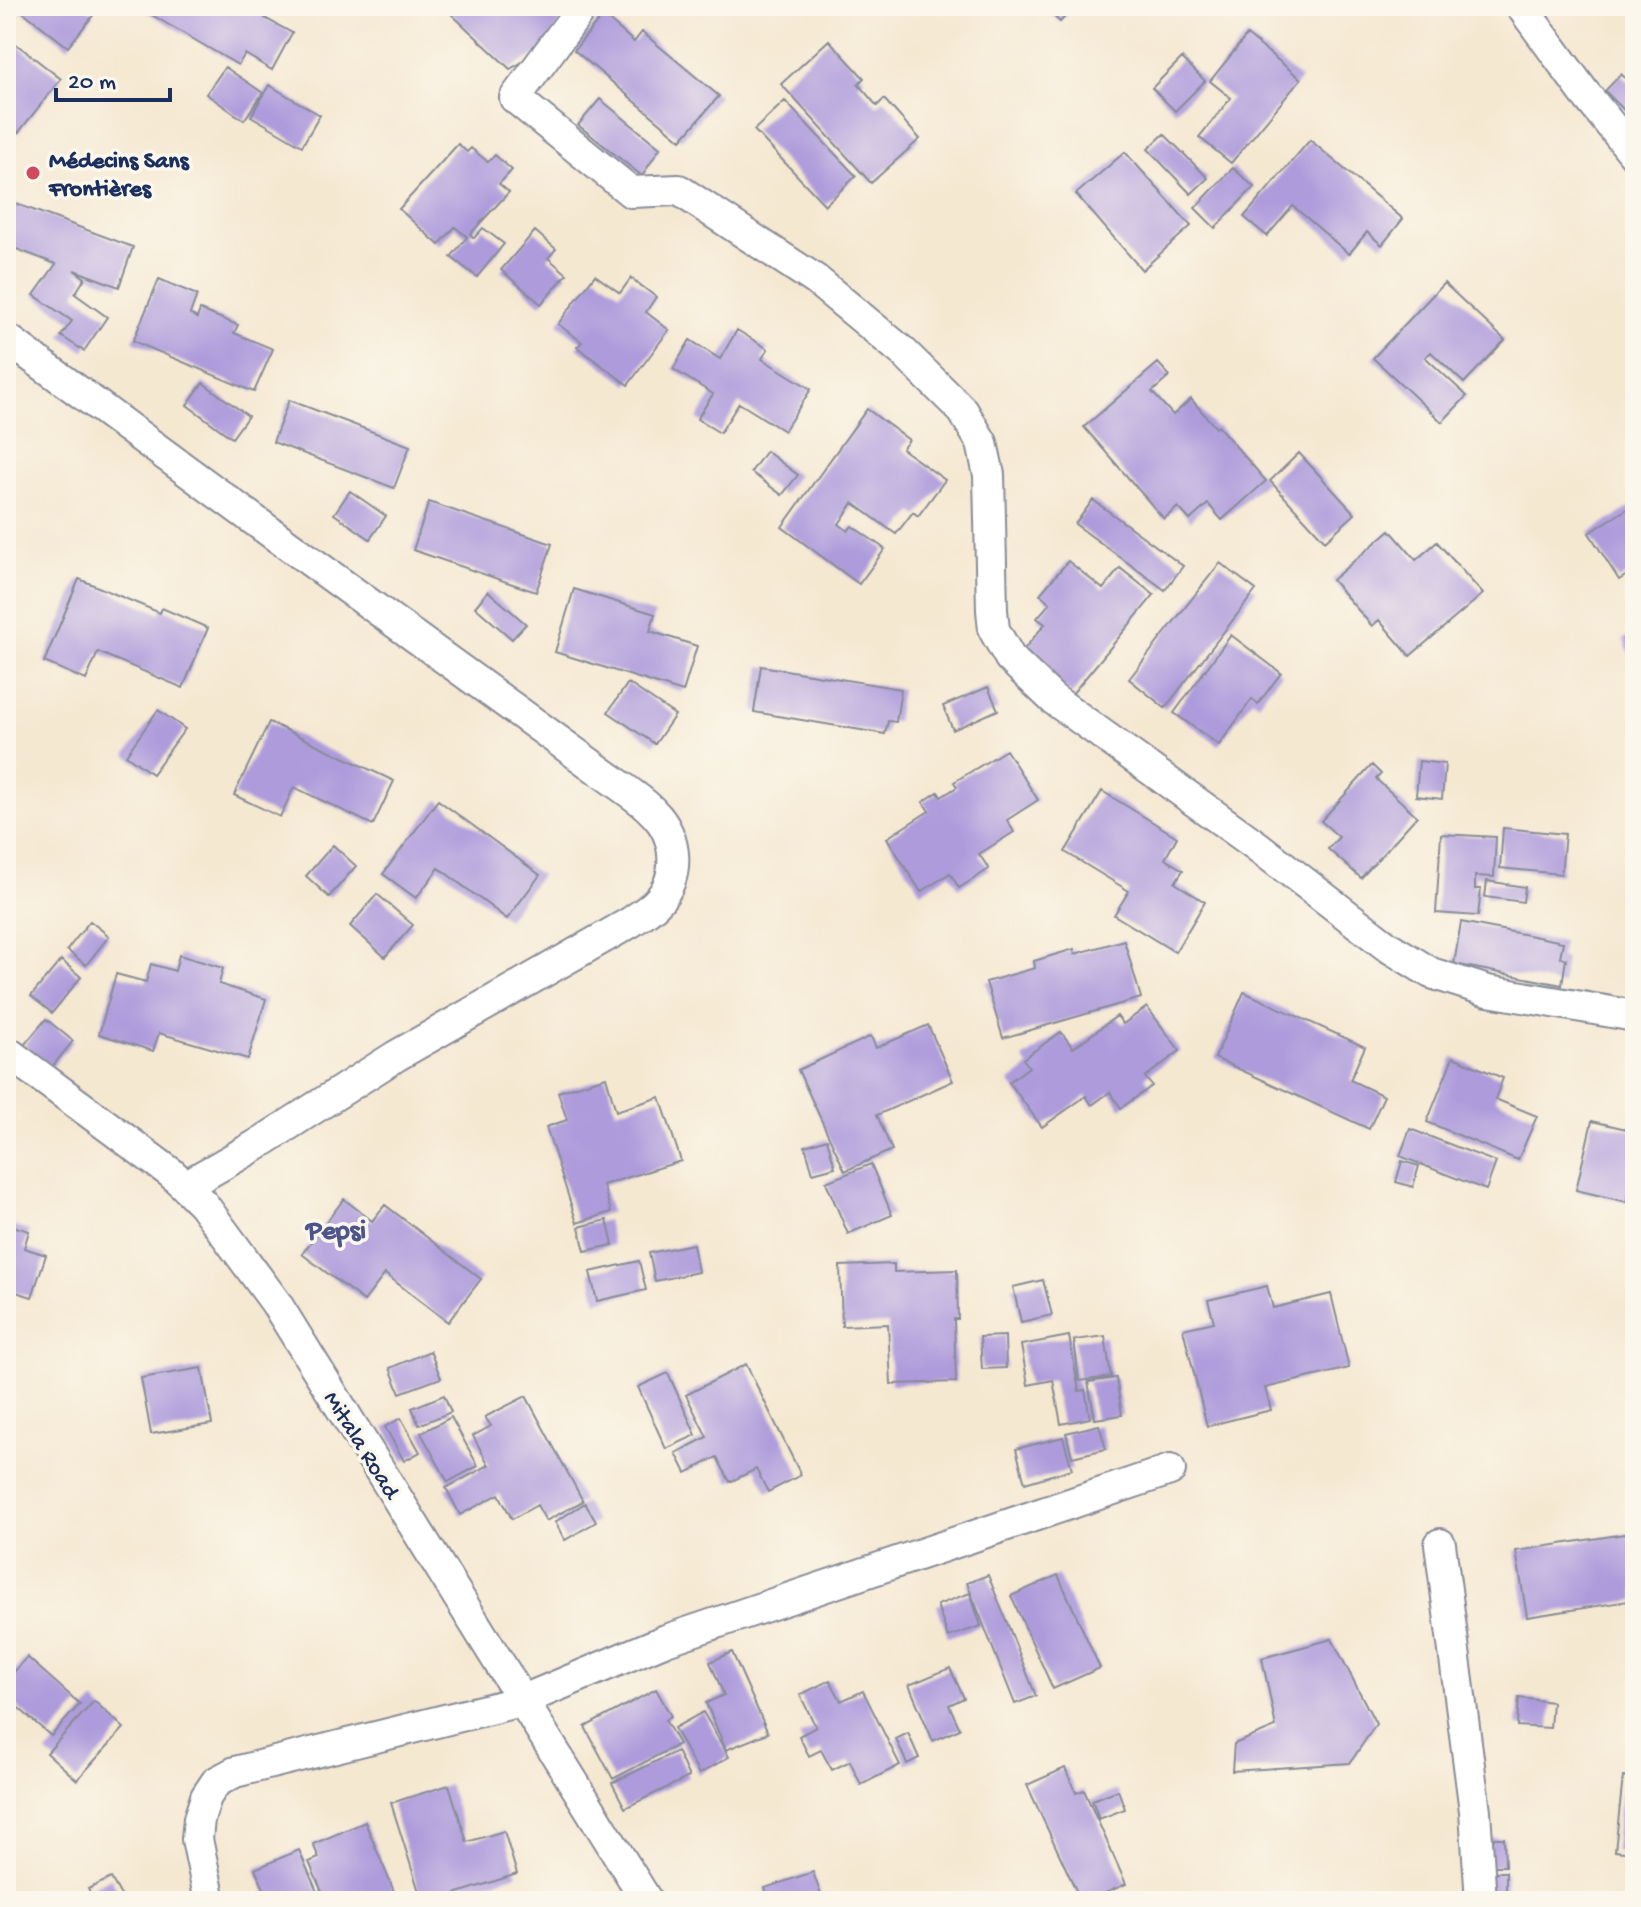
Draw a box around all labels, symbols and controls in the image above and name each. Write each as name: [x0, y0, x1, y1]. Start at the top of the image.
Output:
scale bar: [56, 52, 170, 102]
text: 20 m: [68, 69, 116, 98]
place label: Médecins Sans Frontières: [48, 148, 190, 205]
marker: Médecins Sans Frontières: [24, 164, 42, 182]
district label: Pepsi: [304, 1216, 366, 1249]
street label: Mitala Road: [315, 1387, 406, 1507]

